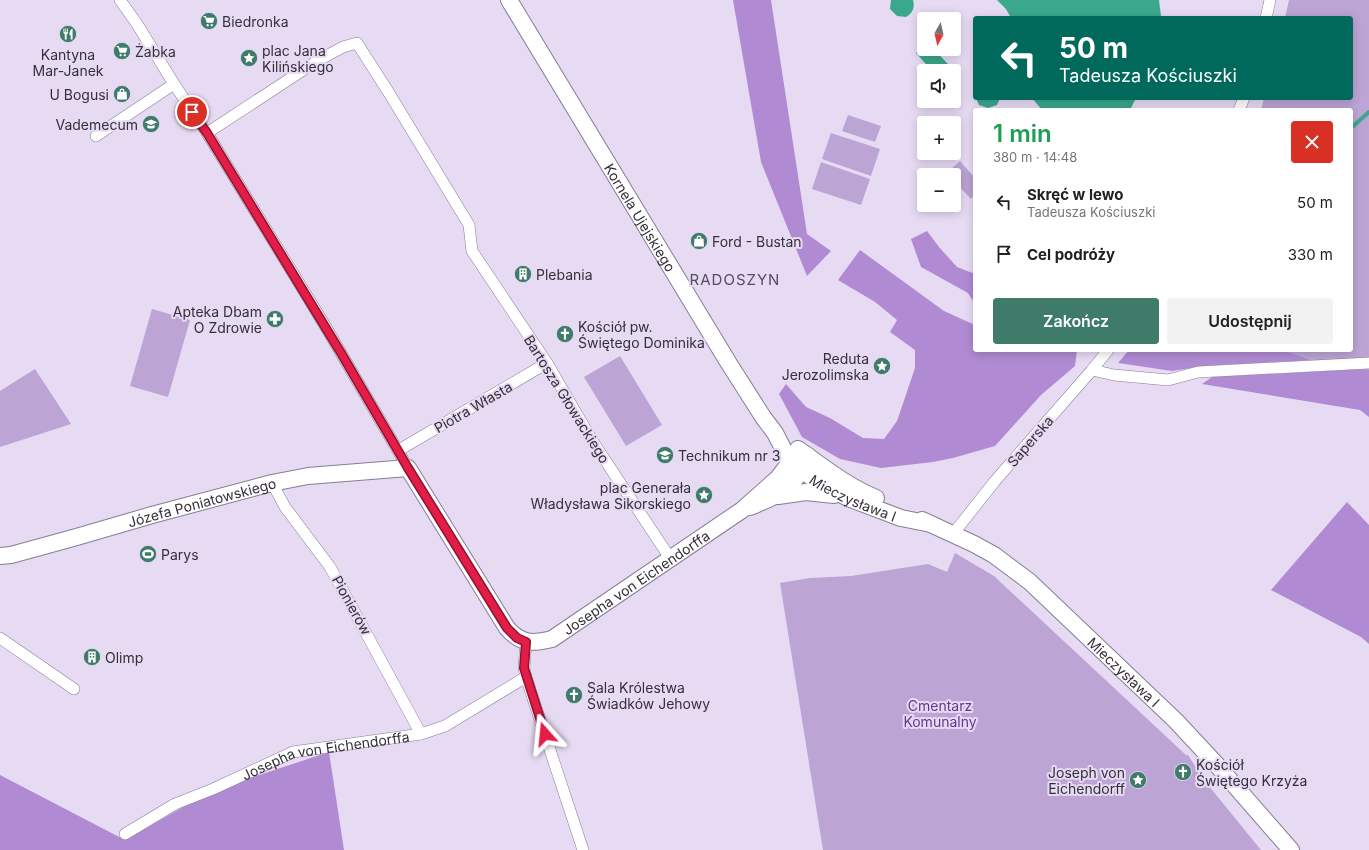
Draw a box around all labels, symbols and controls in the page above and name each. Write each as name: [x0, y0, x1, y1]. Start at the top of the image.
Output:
supermarket icon: Biedronka: [199, 11, 219, 31]
north arrow: [917, 12, 961, 56]
map controls: [917, 12, 961, 212]
place label: Biedronka: [222, 13, 289, 30]
restaurant icon: Kantyna Mar-Janek: [58, 24, 78, 44]
text: 50 m: [1059, 31, 1128, 65]
icon: left: [993, 32, 1045, 84]
supermarket icon: Żabka: [112, 41, 132, 61]
place label: plac Jana Kilińskiego: [262, 42, 334, 75]
place label: Żabka: [135, 43, 176, 60]
place label: Kantyna Mar-Janek: [33, 46, 104, 79]
place icon: plac Jana Kilińskiego: [239, 48, 259, 68]
button: sound: [917, 64, 961, 108]
text: Tadeusza Kościuszki: [1059, 65, 1237, 86]
shop icon: U Bogusi: [112, 84, 132, 104]
place label: U Bogusi: [49, 86, 109, 103]
pin: [175, 95, 209, 129]
icon: arrive: [181, 101, 203, 123]
school or university icon: Vademecum: [141, 114, 161, 134]
place label: Vademecum: [55, 116, 138, 133]
button: +: [917, 116, 961, 160]
text: 1 min: [993, 119, 1052, 148]
button: close: [1291, 121, 1333, 163]
text: 380 m · 14:48: [993, 149, 1077, 165]
street label: Kornela Ujejskiego: [601, 160, 680, 275]
button: −: [917, 168, 961, 212]
text: Skręć w lewo: [1027, 185, 1123, 204]
icon: left: [993, 191, 1015, 213]
text: 50 m: [1297, 193, 1333, 212]
text: Tadeusza Kościuszki: [1027, 204, 1155, 220]
shop icon: Ford - Bustan: [689, 231, 709, 251]
place label: Ford - Bustan: [712, 233, 802, 250]
icon: arrive: [993, 243, 1015, 265]
text: Cel podróży: [1027, 245, 1115, 264]
text: 330 m: [1288, 245, 1333, 264]
building icon: Plebania: [513, 264, 533, 284]
place label: Plebania: [536, 266, 593, 283]
district label: RADOSZYN: [690, 270, 780, 289]
button: Zakończ: [993, 298, 1159, 344]
button: Udostępnij: [1167, 298, 1333, 344]
place label: Apteka Dbam O Zdrowie: [173, 303, 262, 336]
pharmacy icon: Apteka Dbam O Zdrowie: [265, 309, 285, 329]
place label: Kościół pw. Świętego Dominika: [578, 318, 705, 351]
church icon: Kościół pw. Świętego Dominika: [555, 324, 575, 344]
street label: Bartosza Głowackiego: [521, 332, 613, 466]
place label: Reduta Jerozolimska: [782, 350, 869, 383]
place icon: Reduta Jerozolimska: [872, 356, 892, 376]
street label: Piotra Własta: [431, 378, 515, 436]
street label: Saperska: [1003, 412, 1057, 470]
school or university icon: Technikum nr 3: [655, 445, 675, 465]
place label: Technikum nr 3: [678, 447, 780, 464]
street label: Mieczysława I: [807, 470, 899, 524]
street label: Józefa Poniatowskiego: [125, 474, 278, 530]
place label: plac Generała Władysława Sikorskiego: [531, 479, 691, 512]
place icon: plac Generała Władysława Sikorskiego: [694, 485, 714, 505]
street label: Josepha von Eichendorffa: [559, 526, 712, 638]
sports icon: Parys: [138, 544, 158, 564]
place label: Parys: [161, 546, 199, 563]
street label: Pionierów: [329, 572, 375, 638]
street label: Mieczysława I: [1084, 633, 1164, 710]
building icon: Olimp: [82, 647, 102, 667]
place label: Olimp: [105, 649, 143, 666]
place label: Sala Królestwa Świadków Jehowy: [587, 679, 710, 712]
church icon: Sala Królestwa Świadków Jehowy: [564, 685, 584, 705]
park label: Cmentarz Komunalny: [903, 697, 977, 730]
position arrow: [524, 713, 566, 755]
street label: Josepha von Eichendorffa: [239, 727, 410, 783]
place label: Kościół Świętego Krzyża: [1196, 756, 1307, 789]
church icon: Kościół Świętego Krzyża: [1173, 762, 1193, 782]
place label: Joseph von Eichendorff: [1048, 764, 1125, 797]
place icon: Joseph von Eichendorff: [1128, 770, 1148, 790]

